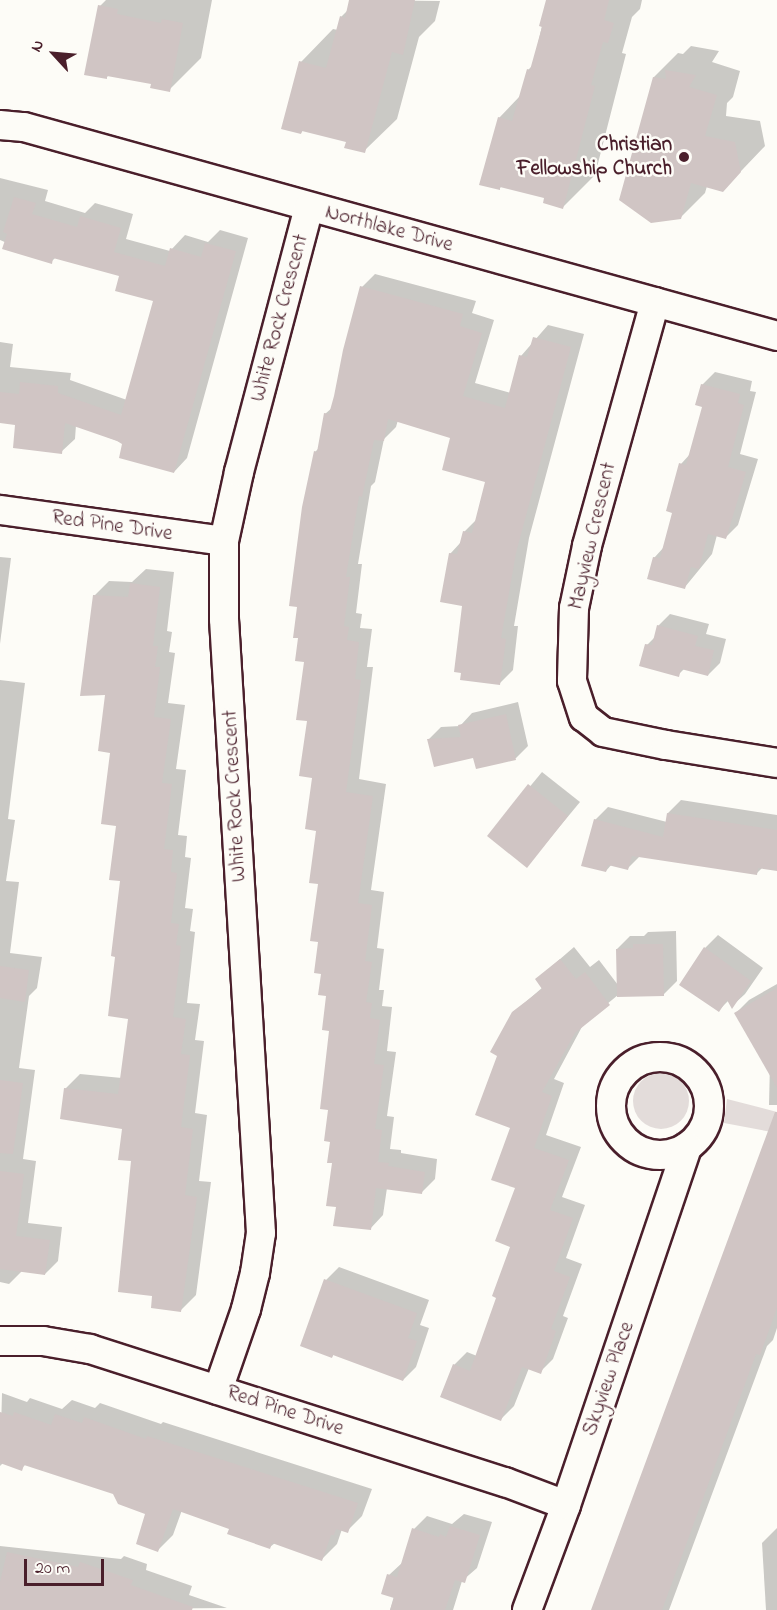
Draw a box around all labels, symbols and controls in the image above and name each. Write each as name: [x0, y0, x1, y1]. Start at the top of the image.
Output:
north arrow: [24, 24, 84, 84]
text: N: [25, 36, 51, 56]
place label: Christian Fellowship Church: [517, 132, 672, 182]
marker: Christian Fellowship Church: [677, 150, 691, 164]
street label: Northlake Drive: [322, 200, 456, 258]
street label: White Rock Crescent: [246, 232, 314, 404]
street label: Mayview Crescent: [564, 460, 622, 612]
street label: Red Pine Drive: [50, 505, 174, 547]
street label: White Rock Crescent: [218, 709, 252, 883]
street label: Skyview Place: [578, 1319, 640, 1439]
street label: Red Pine Drive: [223, 1380, 347, 1442]
scale bar: [27, 1547, 106, 1585]
text: 20 m: [35, 1556, 70, 1582]

